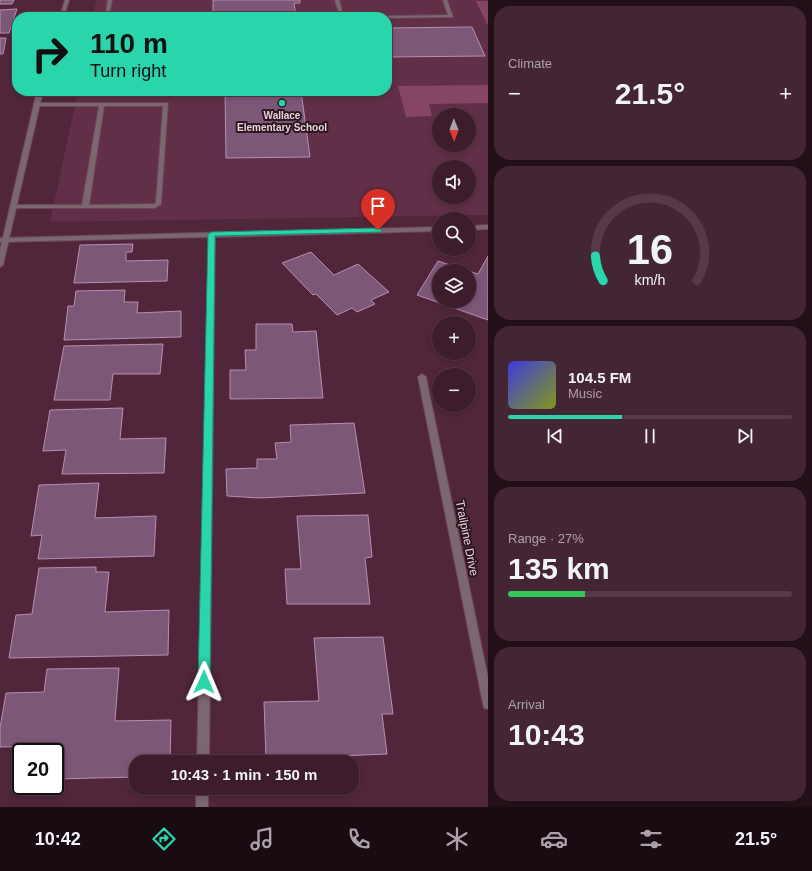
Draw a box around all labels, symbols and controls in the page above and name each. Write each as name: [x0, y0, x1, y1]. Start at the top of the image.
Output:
icon: right: [24, 28, 76, 80]
text: 110 m: [90, 28, 168, 59]
text: Climate: [508, 56, 552, 71]
text: Turn right: [90, 61, 166, 81]
text: 21.5°: [615, 77, 685, 110]
text: −: [508, 81, 521, 106]
text: +: [779, 81, 792, 106]
marker: Wallace Elementary School: [277, 98, 287, 108]
north arrow: [432, 108, 476, 152]
map controls: [432, 108, 476, 412]
place label: Wallace Elementary School: [237, 110, 327, 133]
button: sound: [432, 160, 476, 204]
pin: [361, 189, 395, 230]
icon: arrive: [367, 195, 389, 217]
button: search: [432, 212, 476, 256]
text: 16: [627, 226, 673, 273]
button: layers: [432, 264, 476, 308]
text: km/h: [635, 272, 666, 288]
button: +: [432, 316, 476, 360]
button: −: [432, 368, 476, 412]
text: 104.5 FM: [568, 369, 631, 386]
text: Music: [568, 386, 602, 401]
icon: previous: [544, 425, 566, 447]
icon: pause: [639, 425, 661, 447]
icon: next: [734, 425, 756, 447]
street label: Trailpine Drive: [453, 499, 481, 577]
text: Range · 27%: [508, 531, 584, 546]
text: 135 km: [508, 552, 610, 585]
position arrow: [183, 661, 225, 703]
text: Arrival: [508, 697, 545, 712]
text: 10:43: [508, 718, 585, 751]
speed limit sign: 20: [12, 743, 64, 795]
text: 10:43 · 1 min · 150 m: [171, 766, 317, 783]
icon: directions: [150, 825, 178, 853]
icon: music: [248, 825, 276, 853]
icon: phone: [345, 825, 373, 853]
icon: climate: [443, 825, 471, 853]
icon: car: [540, 825, 568, 853]
icon: filters: [637, 825, 665, 853]
text: 10:42: [35, 829, 81, 849]
text: 21.5°: [735, 829, 777, 849]

